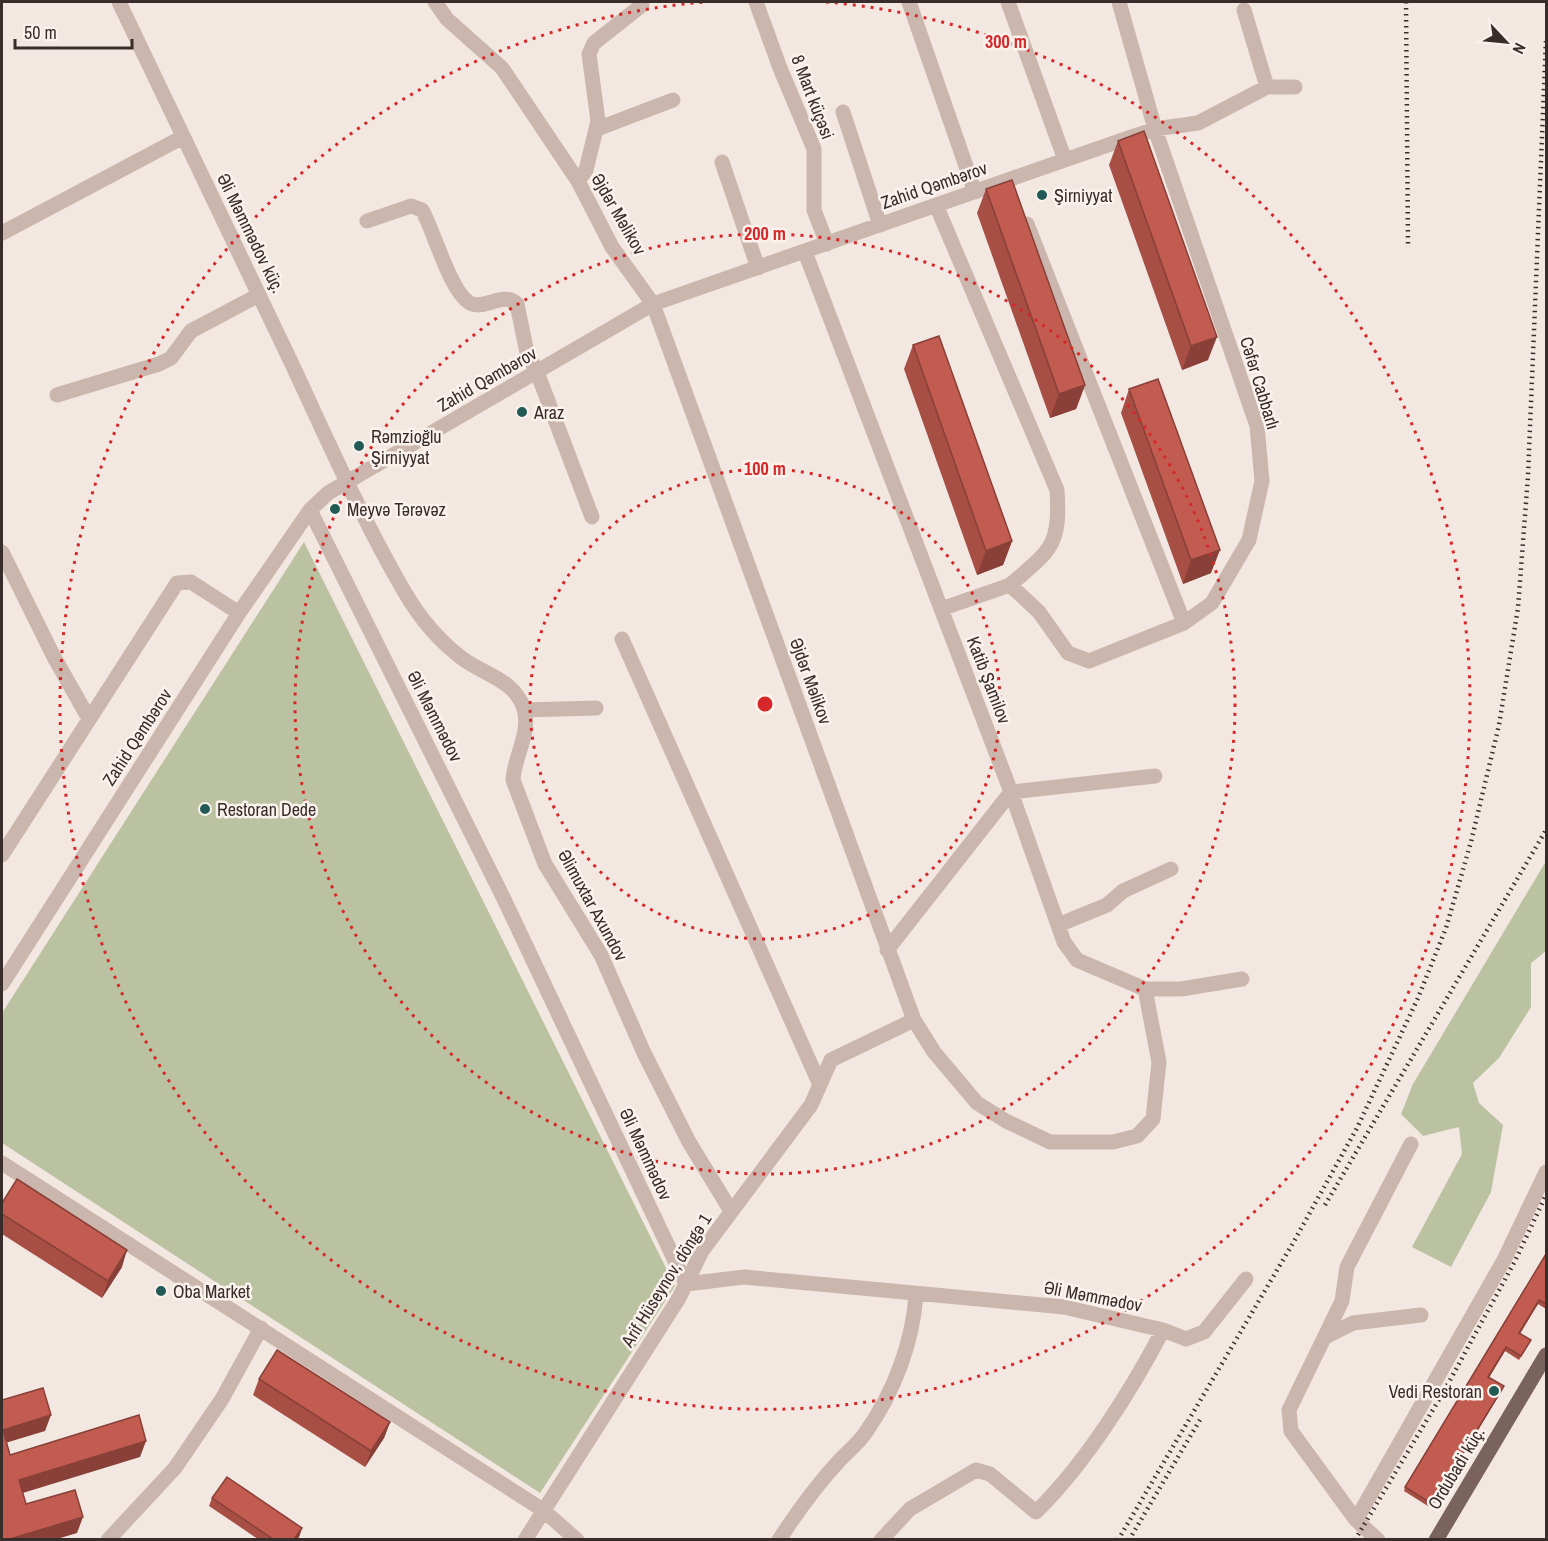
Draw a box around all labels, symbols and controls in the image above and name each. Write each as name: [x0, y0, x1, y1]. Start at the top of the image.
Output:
scale bar: [15, 12, 132, 50]
north arrow: [1476, 12, 1536, 72]
text: 50 m: [24, 20, 57, 45]
text: 300 m: [985, 29, 1027, 54]
text: N: [1508, 39, 1531, 58]
street label: 8 Mart küçəsi: [785, 51, 841, 143]
street label: Zahid Qəmbərov: [878, 155, 991, 215]
street label: Əli Məmmədov küç.: [211, 169, 291, 297]
street label: Əjdər Məlikov: [586, 169, 653, 260]
place label: Şirniyyat: [1054, 183, 1112, 208]
marker: Şirniyyat: [1035, 188, 1049, 202]
text: 200 m: [744, 221, 786, 246]
street label: Cəfər Cabbarlı: [1234, 333, 1286, 433]
street label: Zahid Qəmbərov: [433, 340, 542, 418]
place label: Araz: [533, 400, 564, 425]
marker: Araz: [515, 405, 529, 419]
place label: Rəmzioğlu Şirniyyat: [371, 424, 442, 470]
marker: Rəmzioğlu Şirniyyat: [352, 439, 366, 453]
text: 100 m: [744, 456, 786, 481]
place label: Meyvə Tərəvəz: [347, 497, 446, 522]
marker: Meyvə Tərəvəz: [328, 502, 342, 516]
street label: Katib Şamilov: [961, 633, 1017, 728]
street label: Əjdər Məlikov: [784, 634, 838, 728]
street label: Əli Məmmədov: [401, 666, 469, 766]
street label: Zahid Qəmbərov: [96, 683, 178, 790]
centre of rings: [755, 694, 775, 714]
place label: Restoran Dede: [217, 797, 316, 822]
marker: Restoran Dede: [198, 802, 212, 816]
street label: Əlimuxtar Axundov: [552, 845, 634, 966]
street label: Əli Məmmədov: [614, 1104, 679, 1205]
street label: Arif Hüseynov, döngə 1: [614, 1208, 718, 1352]
street label: Əli Məmmədov: [1042, 1274, 1145, 1318]
place label: Oba Market: [173, 1279, 250, 1304]
marker: Oba Market: [154, 1284, 168, 1298]
place label: Vedi Restoran: [1388, 1379, 1482, 1404]
marker: Vedi Restoran: [1487, 1384, 1501, 1398]
street label: Ordubadi küç.: [1421, 1422, 1491, 1514]

